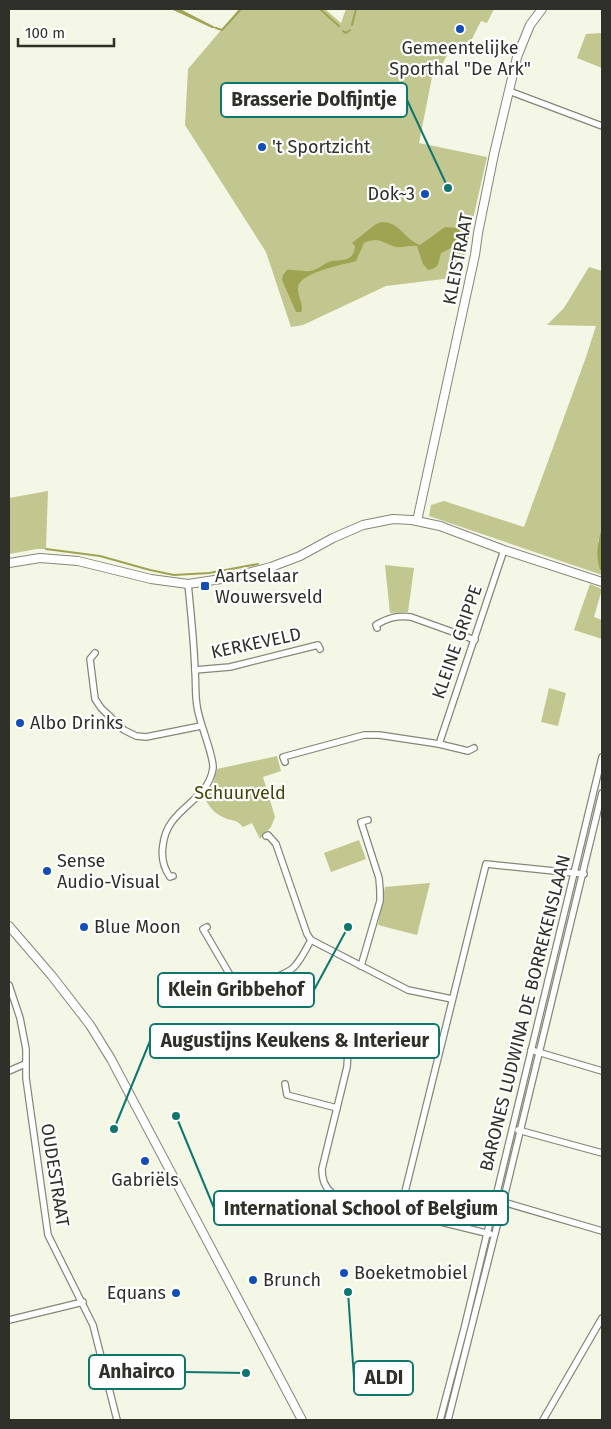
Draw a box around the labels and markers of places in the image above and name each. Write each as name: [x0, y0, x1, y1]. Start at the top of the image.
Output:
marker: Gemeentelijke Sporthal "De Ark": [454, 23, 466, 35]
place label: Gemeentelijke Sporthal "De Ark": [389, 37, 531, 80]
callout: Brasserie Dolfijntje: [221, 83, 407, 117]
place label: 't Sportzicht: [272, 136, 371, 158]
marker: 't Sportzicht: [256, 141, 268, 153]
place label: Dok~3: [368, 183, 415, 205]
marker: Dok~3: [419, 188, 431, 200]
place label: Aartselaar Wouwersveld: [215, 565, 323, 608]
marker: Aartselaar Wouwersveld: [199, 580, 211, 592]
place label: Albo Drinks: [30, 712, 123, 734]
marker: Albo Drinks: [14, 717, 26, 729]
place label: Sense Audio-Visual: [57, 850, 160, 893]
marker: Sense Audio-Visual: [41, 865, 53, 877]
place label: Blue Moon: [94, 916, 181, 938]
marker: Blue Moon: [78, 921, 90, 933]
callout: Klein Gribbehof: [158, 973, 314, 1007]
callout: Augustijns Keukens & Interieur: [150, 1024, 439, 1058]
marker: Gabriëls: [139, 1155, 151, 1167]
place label: Gabriëls: [111, 1169, 179, 1191]
callout: International School of Belgium: [214, 1191, 508, 1225]
place label: Boeketmobiel: [354, 1262, 467, 1284]
marker: Boeketmobiel: [338, 1267, 350, 1279]
place label: Brunch: [263, 1269, 321, 1291]
marker: Brunch: [247, 1274, 259, 1286]
place label: Equans: [107, 1282, 166, 1304]
marker: Equans: [170, 1287, 182, 1299]
callout: Anhairco: [89, 1355, 185, 1389]
callout: ALDI: [354, 1361, 413, 1395]

